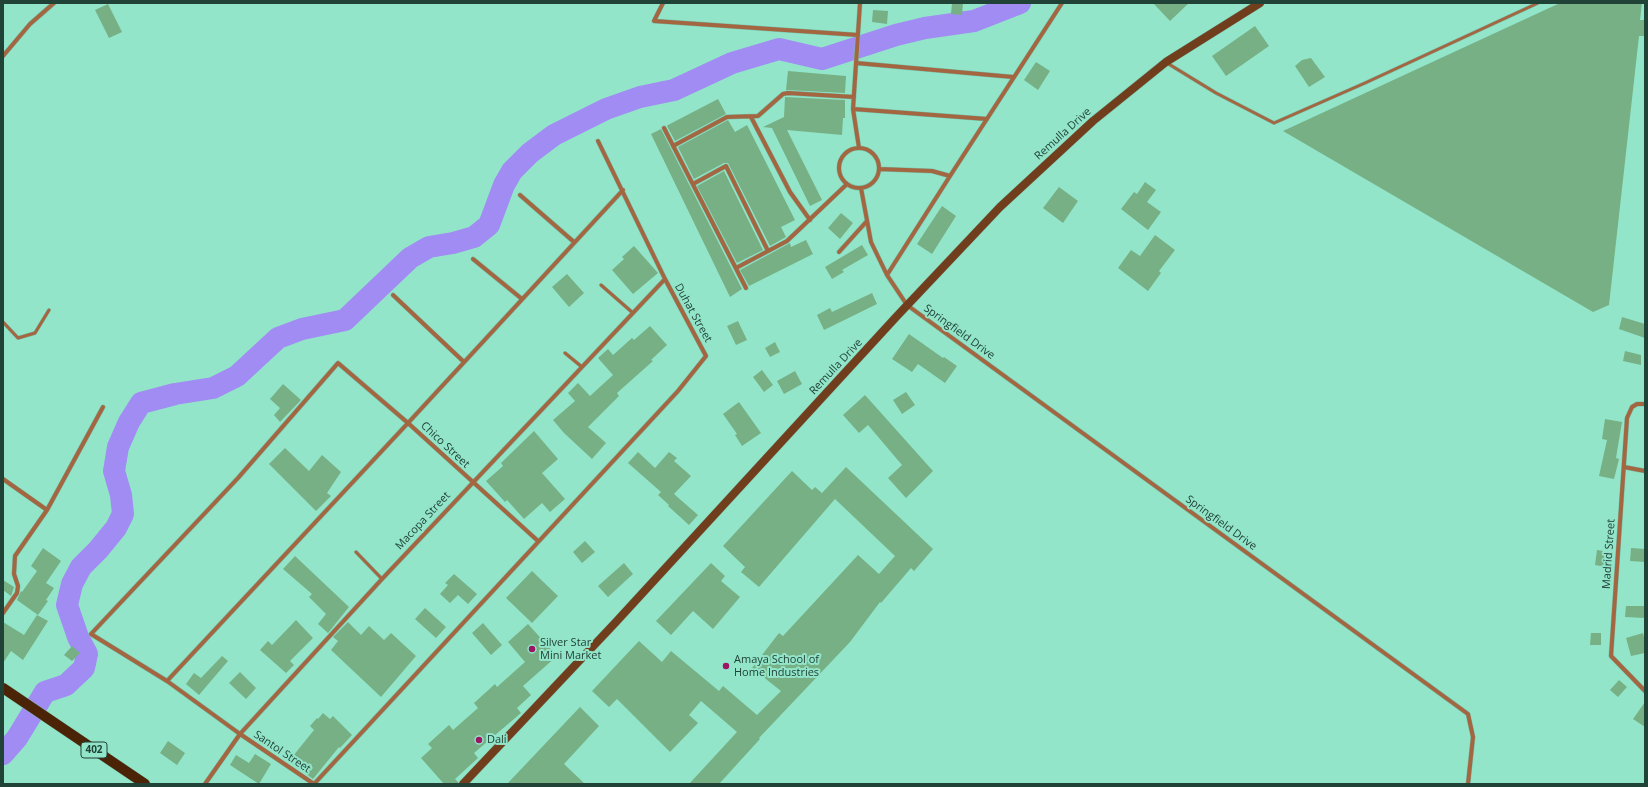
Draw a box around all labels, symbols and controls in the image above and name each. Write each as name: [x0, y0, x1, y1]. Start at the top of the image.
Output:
street label: Remulla Drive: [1032, 105, 1094, 163]
street label: Duhat Street: [671, 281, 715, 345]
street label: Springfield Drive: [921, 302, 997, 362]
street label: Remulla Drive: [807, 336, 865, 398]
street label: Chico Street: [418, 419, 472, 471]
street label: Macopa Street: [393, 489, 453, 553]
street label: Springfield Drive: [1183, 493, 1259, 553]
street label: Madrid Street: [1600, 518, 1618, 590]
place label: Silver Star Mini Market: [540, 636, 601, 662]
marker: Silver Star Mini Market: [527, 644, 537, 654]
place label: Amaya School of Home Industries: [734, 653, 819, 679]
marker: Amaya School of Home Industries: [721, 661, 731, 671]
street label: Santol Street: [251, 728, 313, 776]
place label: Dali: [487, 733, 507, 747]
marker: Dali: [474, 735, 484, 745]
road number: 402: [81, 742, 107, 758]

